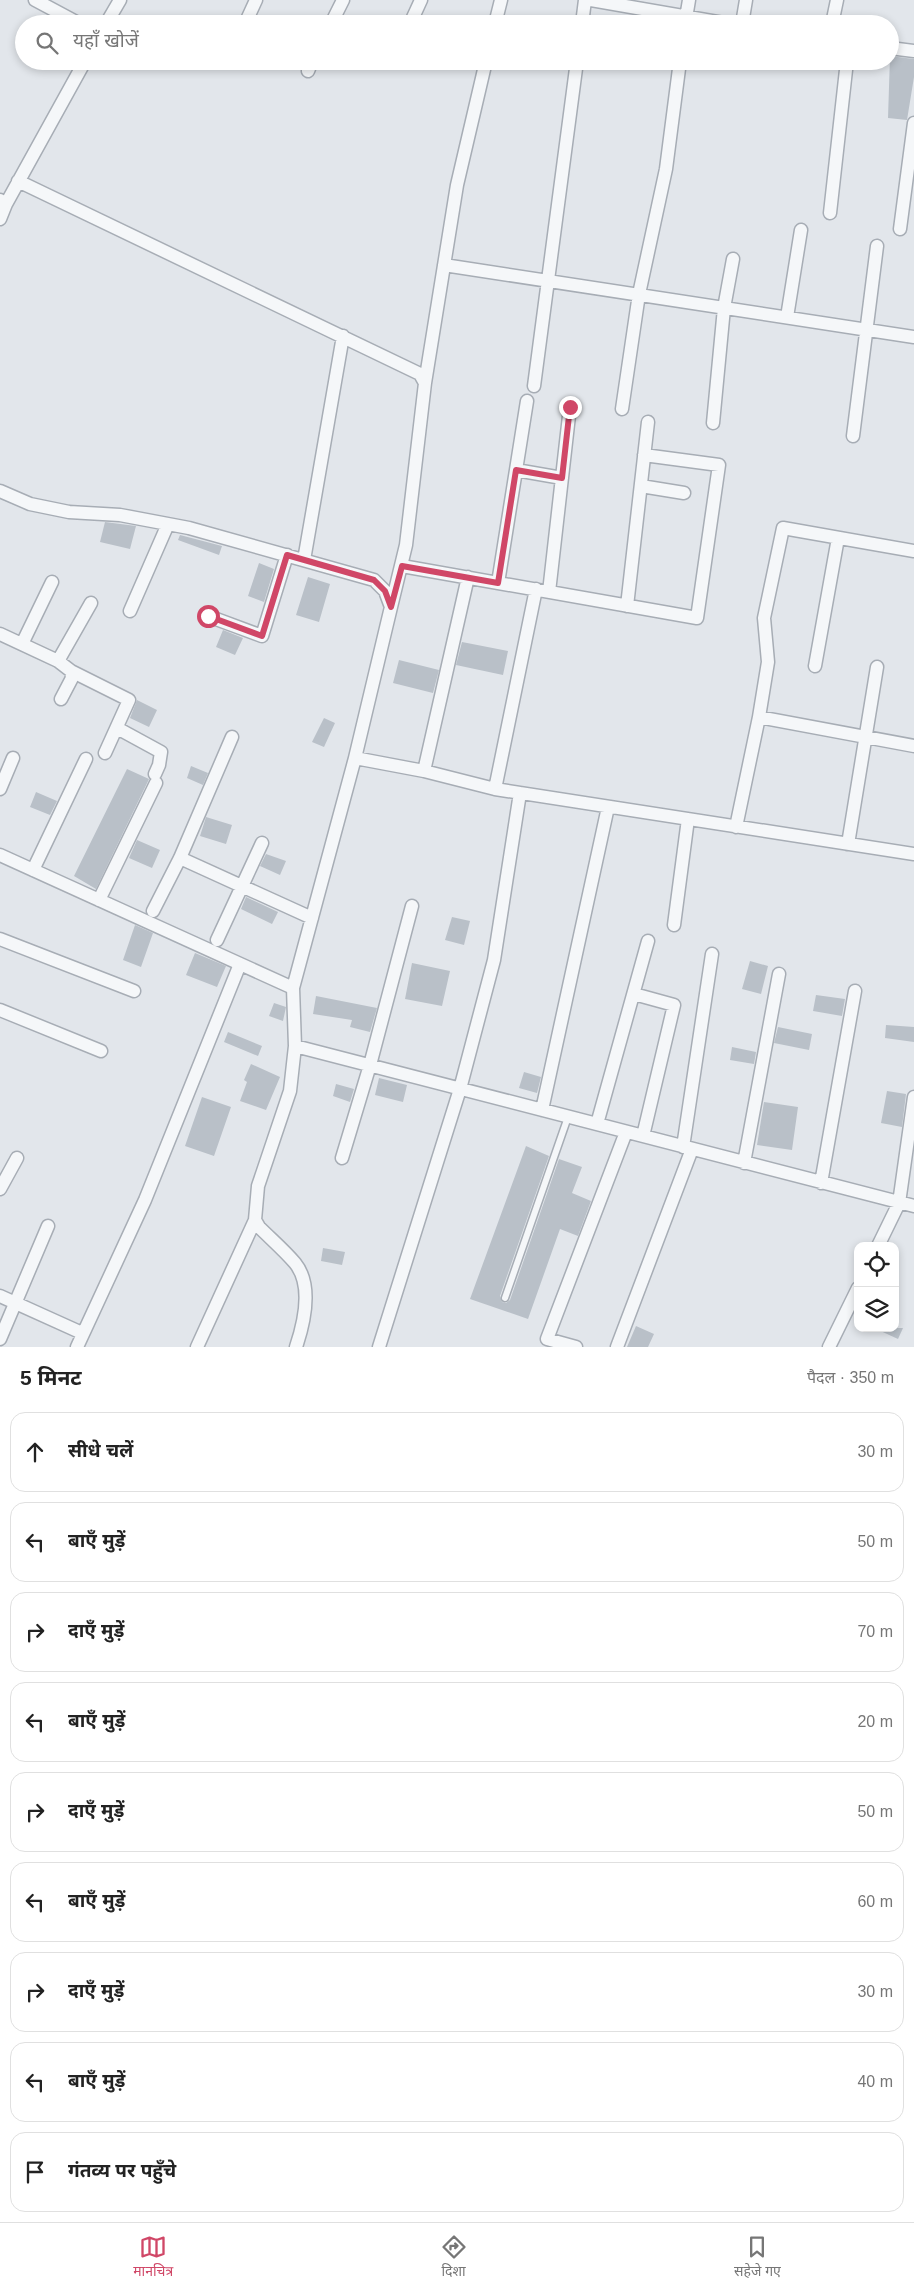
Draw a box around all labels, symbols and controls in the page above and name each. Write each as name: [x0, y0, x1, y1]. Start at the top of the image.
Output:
search box: [15, 15, 899, 70]
icon: search: [33, 29, 61, 57]
text: यहाँ खोजें: [73, 30, 139, 51]
route end: [559, 396, 582, 419]
route start: [197, 605, 220, 628]
map controls: [854, 1242, 899, 1332]
button: locate: [854, 1242, 899, 1287]
button: layers: [854, 1287, 899, 1332]
text: 5 मिनट: [20, 1366, 82, 1389]
text: पैदल · 350 m: [807, 1369, 894, 1386]
icon: ahead: [21, 1438, 49, 1466]
text: सीधे चलें: [68, 1440, 133, 1461]
text: 30 m: [857, 1443, 893, 1460]
icon: left: [21, 1528, 49, 1556]
text: बाएँ मुड़ें: [68, 1530, 125, 1551]
text: 50 m: [857, 1533, 893, 1550]
icon: right: [21, 1618, 49, 1646]
text: दाएँ मुड़ें: [68, 1620, 124, 1641]
text: 70 m: [857, 1623, 893, 1640]
icon: left: [21, 1708, 49, 1736]
text: बाएँ मुड़ें: [68, 1710, 125, 1731]
text: 20 m: [857, 1713, 893, 1730]
icon: right: [21, 1798, 49, 1826]
text: दाएँ मुड़ें: [68, 1800, 124, 1821]
text: 50 m: [857, 1803, 893, 1820]
icon: left: [21, 1888, 49, 1916]
text: बाएँ मुड़ें: [68, 1890, 125, 1911]
text: 60 m: [857, 1893, 893, 1910]
icon: right: [21, 1978, 49, 2006]
text: दाएँ मुड़ें: [68, 1980, 124, 2001]
text: 30 m: [857, 1983, 893, 2000]
icon: left: [21, 2068, 49, 2096]
text: बाएँ मुड़ें: [68, 2070, 125, 2091]
text: 40 m: [857, 2073, 893, 2090]
icon: arrive: [21, 2158, 49, 2186]
text: गंतव्य पर पहुँचे: [68, 2160, 176, 2181]
tab: मानचित्र: [133, 2233, 173, 2282]
tab: दिशा: [440, 2233, 468, 2282]
tab: सहेजे गए: [734, 2233, 781, 2282]

